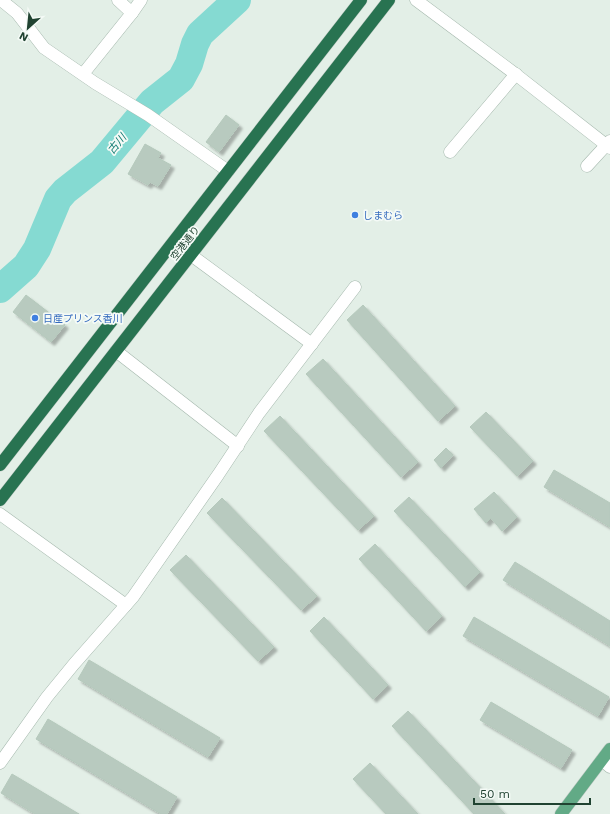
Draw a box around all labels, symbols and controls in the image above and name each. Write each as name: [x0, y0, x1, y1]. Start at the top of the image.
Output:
north arrow: [8, 8, 48, 48]
text: N: [17, 29, 30, 44]
water label: 古川: [105, 131, 130, 157]
marker: しまむら: [350, 210, 360, 220]
place label: しまむら: [363, 210, 403, 221]
street label: 空港通り: [168, 224, 202, 262]
marker: 日産プリンス香川: [30, 313, 40, 323]
place label: 日産プリンス香川: [43, 313, 123, 324]
scale bar: [474, 780, 590, 806]
text: 50 m: [480, 787, 510, 801]

